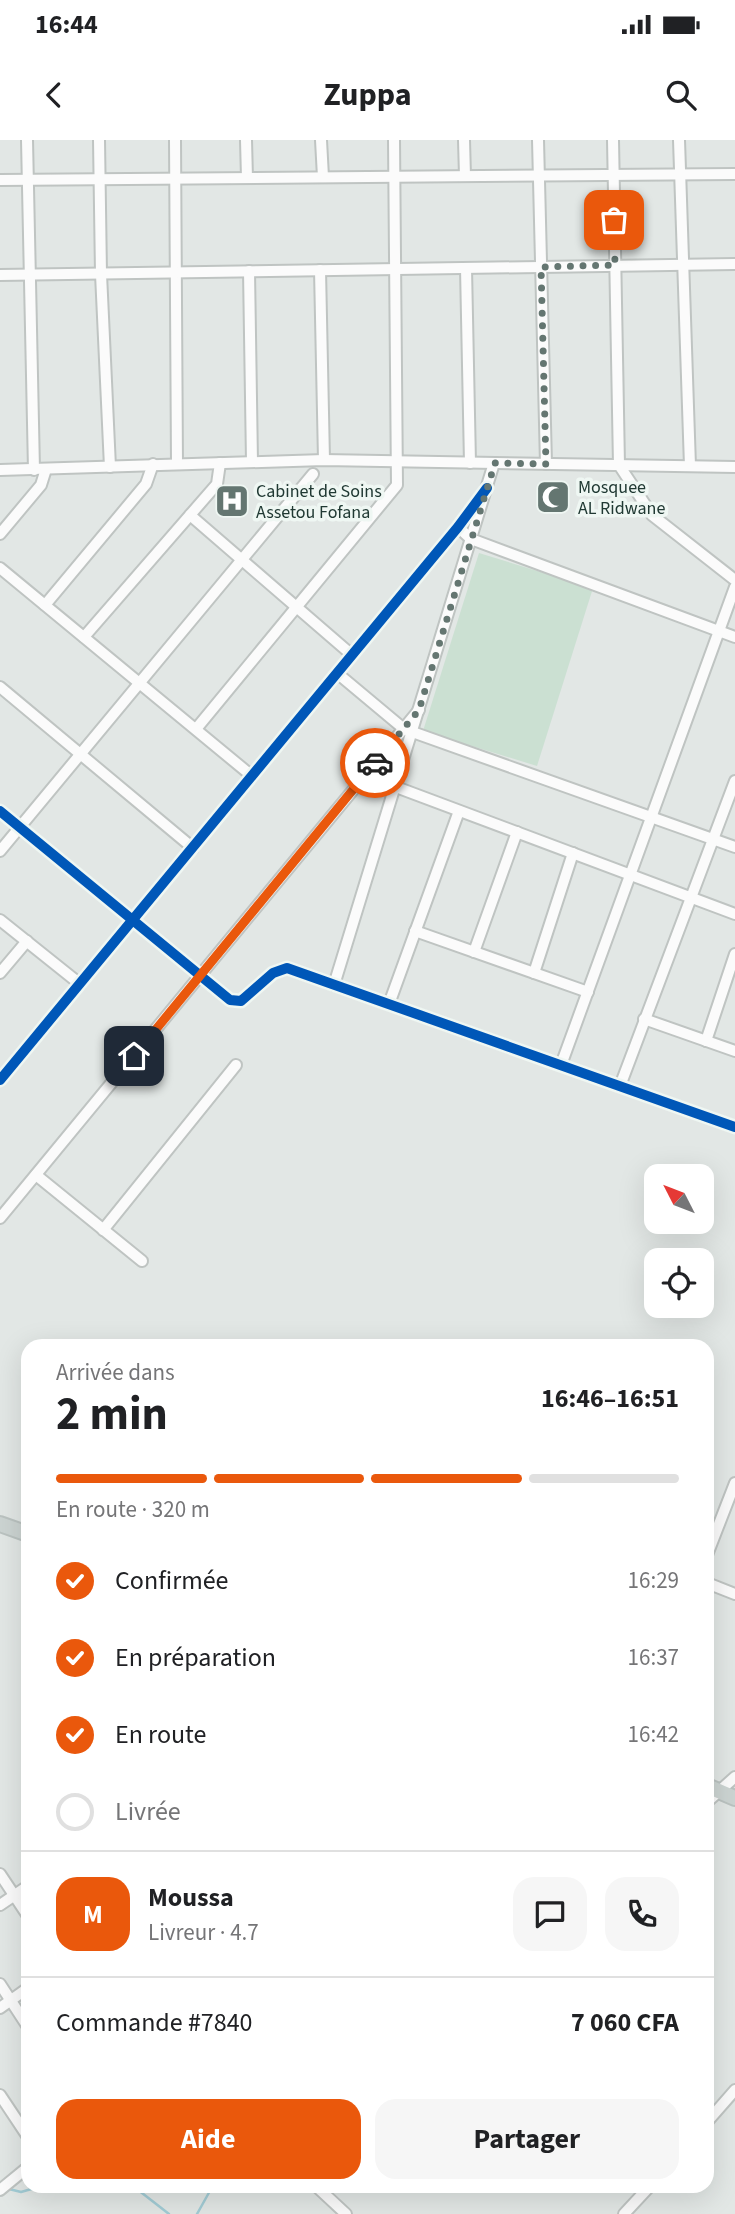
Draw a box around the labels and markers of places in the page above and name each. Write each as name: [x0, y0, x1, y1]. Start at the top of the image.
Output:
pin: [584, 190, 644, 250]
place label: Mosquee AL Ridwane: [578, 475, 665, 521]
mosque icon: Mosquee AL Ridwane: [534, 478, 572, 516]
place label: Cabinet de Soins Assetou Fofana: [256, 479, 382, 525]
hospital icon: Cabinet de Soins Assetou Fofana: [213, 482, 251, 520]
pin: [104, 1026, 164, 1086]

